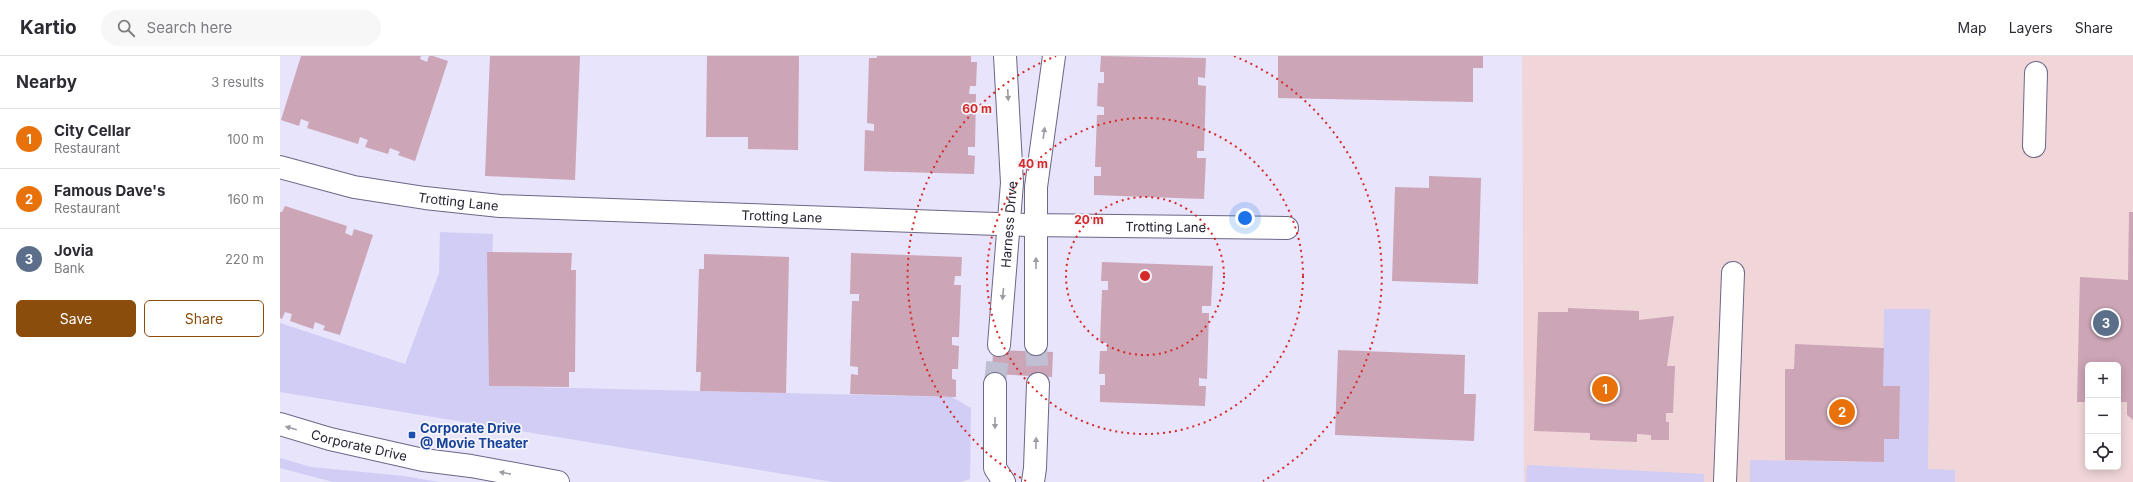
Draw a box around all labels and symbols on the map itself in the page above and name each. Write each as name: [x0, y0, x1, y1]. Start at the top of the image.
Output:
one-way arrow: [1004, 89, 1011, 101]
text: 60 m: [962, 101, 992, 116]
one-way arrow: [1040, 127, 1047, 139]
text: 40 m: [1018, 156, 1048, 171]
street label: Harness Drive: [997, 180, 1020, 268]
street label: Trotting Lane: [417, 189, 499, 214]
street label: Trotting Lane: [741, 207, 823, 226]
your location: [1235, 208, 1255, 228]
text: 20 m: [1074, 212, 1104, 227]
street label: Trotting Lane: [1125, 218, 1206, 235]
one-way arrow: [1033, 256, 1039, 269]
centre of rings: [1138, 269, 1152, 283]
one-way arrow: [1000, 288, 1006, 300]
pin: 3: [2093, 308, 2119, 338]
pin: 1: [1592, 374, 1618, 404]
pin: 2: [1829, 397, 1855, 427]
one-way arrow: [992, 417, 998, 430]
place label: Corporate Drive @ Movie Theater: [420, 420, 529, 451]
one-way arrow: [285, 424, 298, 430]
street label: Corporate Drive: [309, 426, 409, 464]
marker: Corporate Drive @ Movie Theater: [407, 430, 417, 440]
one-way arrow: [1033, 436, 1039, 449]
one-way arrow: [499, 469, 512, 475]

